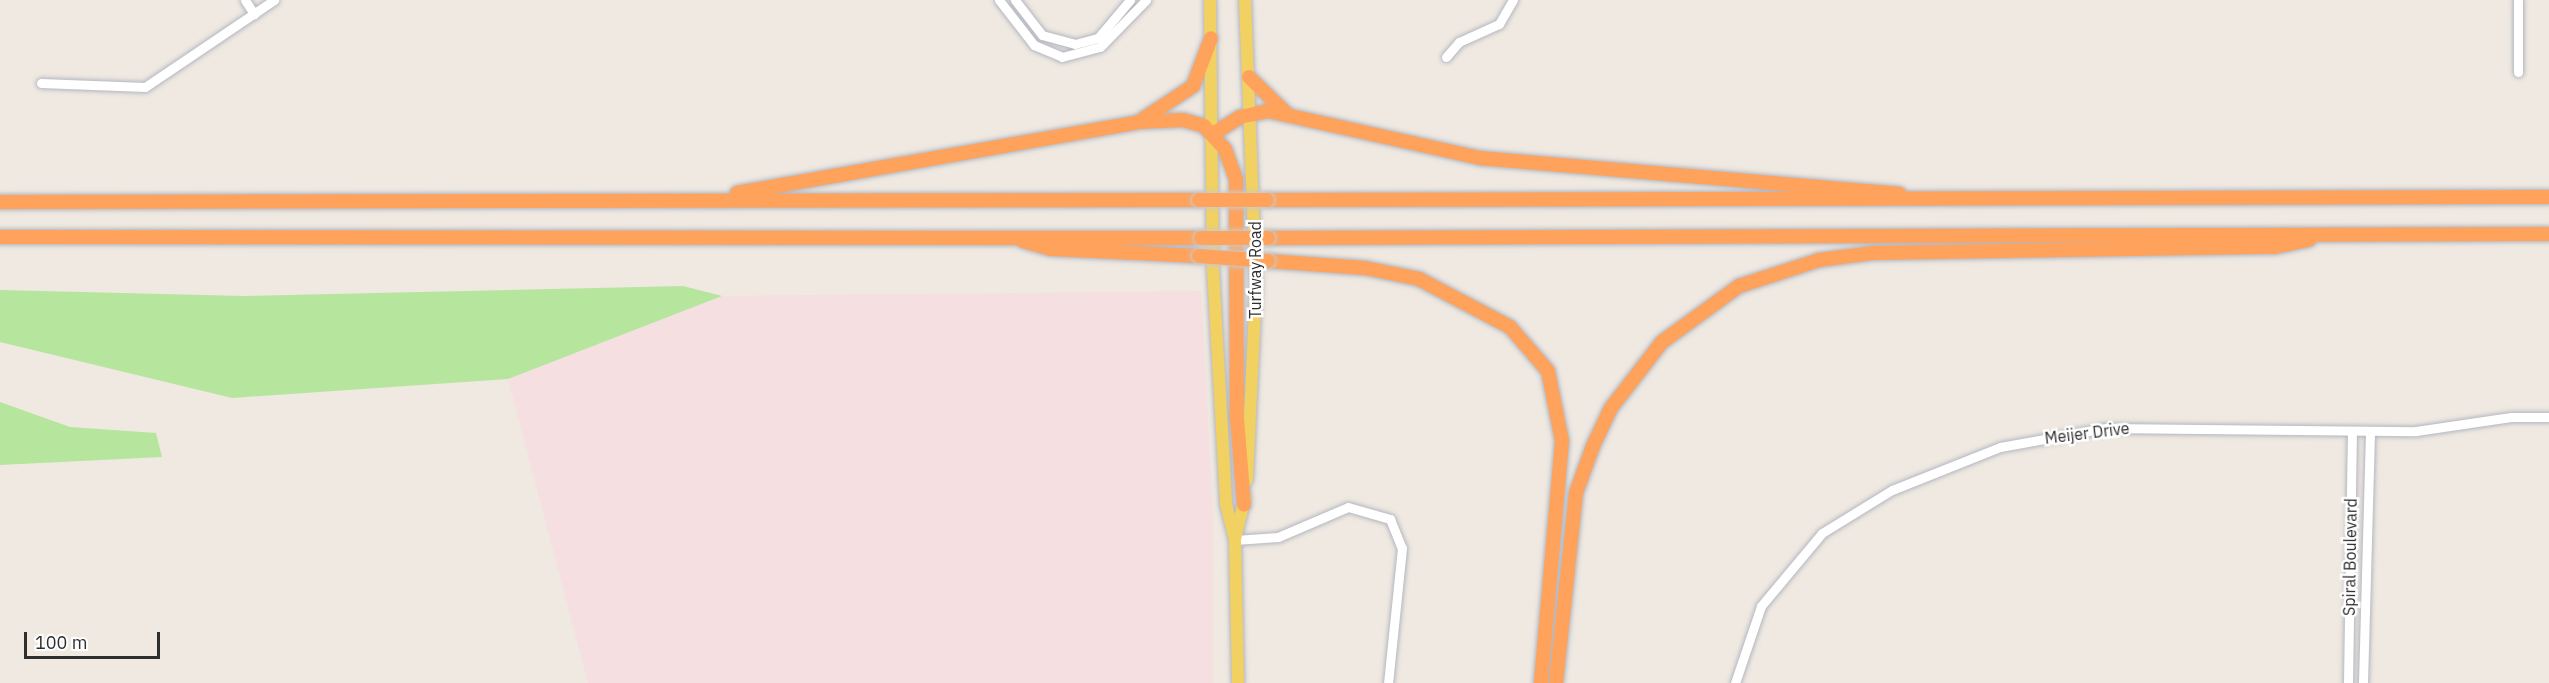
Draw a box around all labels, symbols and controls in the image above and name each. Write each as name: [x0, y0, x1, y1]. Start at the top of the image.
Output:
street label: Turfway Road: [1245, 221, 1265, 319]
street label: Meijer Drive: [2043, 418, 2131, 448]
street label: Spiral Boulevard: [2339, 498, 2361, 616]
scale bar: [27, 620, 164, 658]
text: 100 m: [35, 631, 87, 654]

